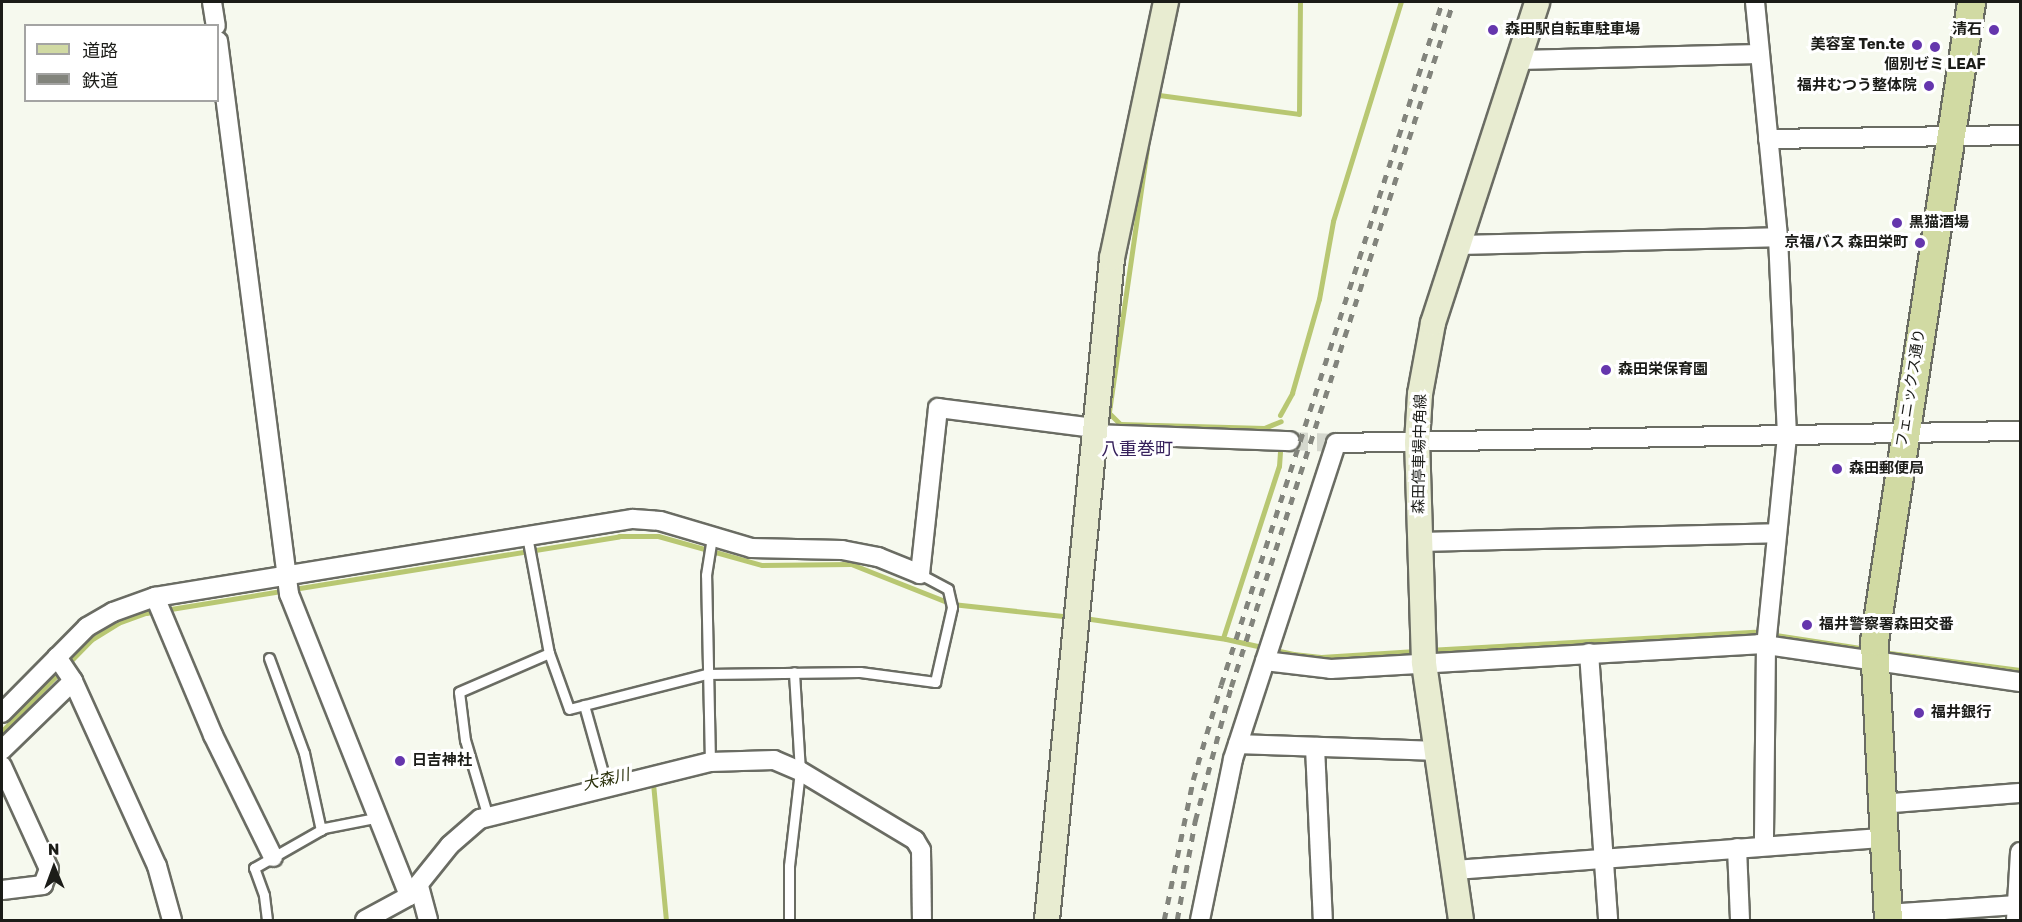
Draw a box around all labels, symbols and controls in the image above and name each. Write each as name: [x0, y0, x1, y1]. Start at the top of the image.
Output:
place label: 森田駅自転車駐車場: [1505, 21, 1640, 39]
place label: 清石: [1952, 21, 1982, 39]
marker: 森田駅自転車駐車場: [1486, 23, 1500, 37]
marker: 清石: [1987, 23, 2001, 37]
legend: [24, 24, 219, 102]
place label: 美容室 Ten.te: [1810, 36, 1905, 54]
marker: 美容室 Ten.te: [1910, 38, 1924, 52]
text: 道路: [82, 40, 118, 62]
marker: 個別ゼミ LEAF: [1928, 40, 1942, 54]
place label: 個別ゼミ LEAF: [1884, 56, 1986, 74]
text: 鉄道: [82, 70, 118, 92]
place label: 福井むつう整体院: [1797, 77, 1917, 95]
marker: 福井むつう整体院: [1922, 79, 1936, 93]
place label: 黒猫酒場: [1909, 214, 1969, 232]
marker: 黒猫酒場: [1890, 216, 1904, 230]
place label: 京福バス 森田栄町: [1785, 234, 1908, 252]
marker: 京福バス 森田栄町: [1913, 236, 1927, 250]
street label: フェニックス通り: [1893, 327, 1929, 449]
place label: 森田栄保育園: [1618, 361, 1708, 379]
marker: 森田栄保育園: [1599, 363, 1613, 377]
street label: 森田停車場中角線: [1410, 394, 1430, 514]
district label: 八重巻町: [1101, 438, 1173, 460]
place label: 森田郵便局: [1849, 460, 1924, 478]
marker: 森田郵便局: [1830, 462, 1844, 476]
place label: 福井警察署森田交番: [1819, 616, 1954, 634]
marker: 福井警察署森田交番: [1800, 618, 1814, 632]
place label: 福井銀行: [1931, 704, 1991, 722]
marker: 福井銀行: [1912, 706, 1926, 720]
place label: 日吉神社: [412, 752, 472, 770]
marker: 日吉神社: [393, 754, 407, 768]
water label: 大森川: [580, 765, 632, 795]
north arrow: [24, 838, 84, 898]
text: N: [48, 840, 60, 859]

